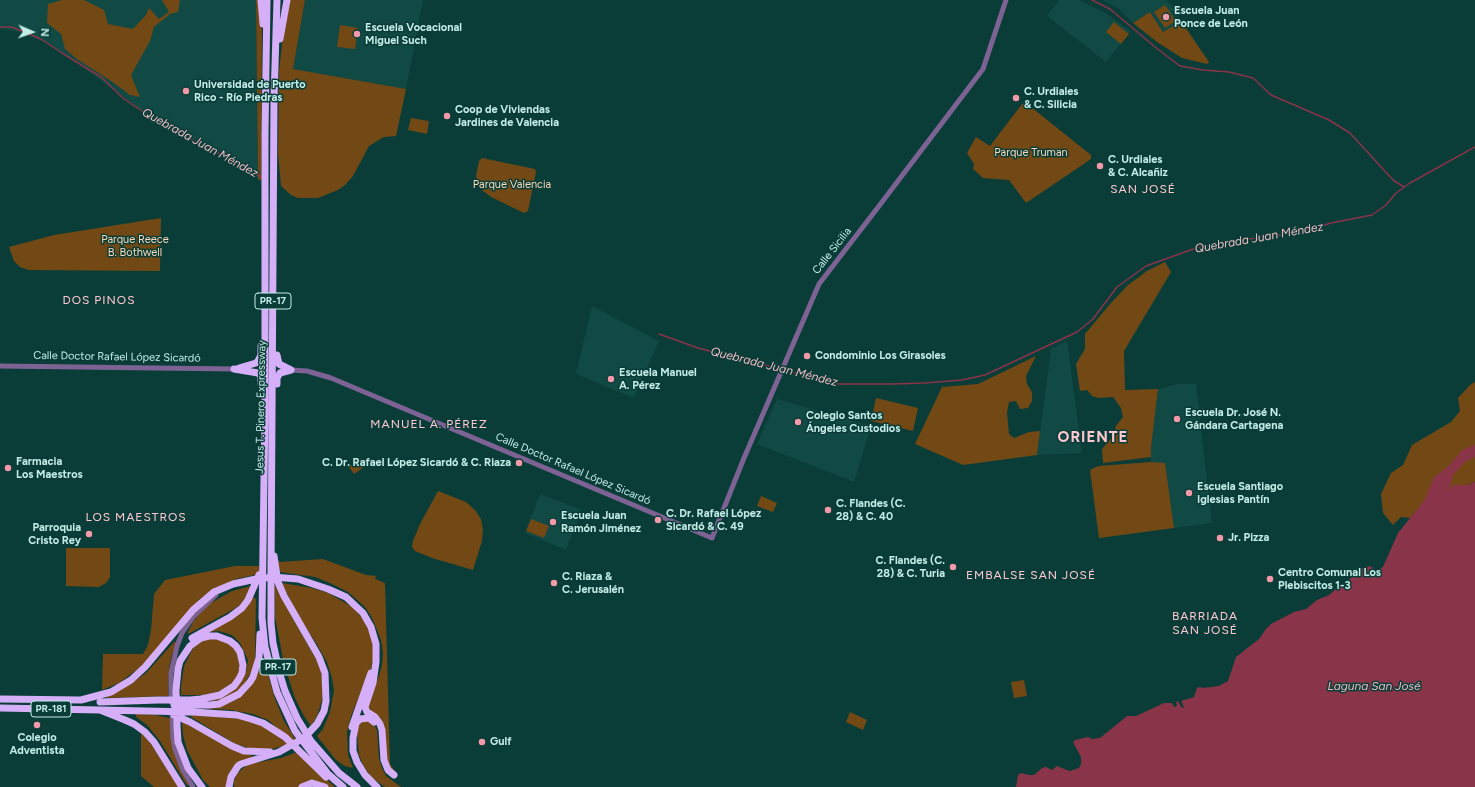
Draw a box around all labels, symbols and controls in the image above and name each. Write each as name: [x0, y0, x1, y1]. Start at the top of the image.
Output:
place label: Escuela Juan Ponce de León: [1174, 4, 1248, 30]
north arrow: [12, 12, 52, 52]
marker: Escuela Juan Ponce de León: [1161, 12, 1171, 22]
place label: Escuela Vocacional Miguel Such: [365, 21, 462, 47]
text: N: [38, 28, 51, 37]
marker: Escuela Vocacional Miguel Such: [352, 29, 362, 39]
place label: Universidad de Puerto Rico - Río Piedras: [194, 78, 306, 104]
place label: C. Urdiales & C. Silicia: [1024, 85, 1078, 111]
marker: Universidad de Puerto Rico - Río Piedras: [181, 86, 191, 96]
marker: C. Urdiales & C. Silicia: [1011, 93, 1021, 103]
place label: Coop de Viviendas Jardines de Valencia: [455, 103, 559, 129]
water label: Quebrada Juan Méndez: [140, 105, 260, 181]
marker: Coop de Viviendas Jardines de Valencia: [442, 111, 452, 121]
park label: Parque Truman: [994, 146, 1068, 160]
place label: C. Urdiales & C. Alcañiz: [1108, 153, 1168, 179]
marker: C. Urdiales & C. Alcañiz: [1095, 161, 1105, 171]
park label: Parque Valencia: [473, 178, 551, 192]
district label: SAN JOSÉ: [1110, 182, 1176, 196]
water label: Quebrada Juan Méndez: [1194, 220, 1324, 256]
street label: Calle Sicilia: [810, 225, 854, 277]
park label: Parque Reece B. Bothwell: [101, 233, 169, 259]
district label: DOS PINOS: [62, 293, 136, 307]
road number: PR-17: [255, 293, 291, 309]
street label: Jesus T. Pinero Expressway: [253, 340, 269, 474]
water label: Quebrada Juan Méndez: [709, 344, 839, 390]
street label: Calle Doctor Rafael López Sicardó: [33, 349, 201, 365]
place label: Condominio Los Girasoles: [815, 349, 946, 363]
marker: Condominio Los Girasoles: [802, 351, 812, 361]
place label: Escuela Manuel A. Pérez: [619, 366, 697, 392]
marker: Escuela Manuel A. Pérez: [606, 374, 616, 384]
place label: Escuela Dr. José N. Gándara Cartagena: [1185, 406, 1283, 432]
place label: Colegio Santos Ángeles Custodios: [806, 409, 900, 435]
marker: Escuela Dr. José N. Gándara Cartagena: [1172, 414, 1182, 424]
district label: MANUEL A. PÉREZ: [370, 417, 488, 431]
marker: Colegio Santos Ángeles Custodios: [793, 417, 803, 427]
district label: ORIENTE: [1058, 429, 1128, 447]
street label: Calle Doctor Rafael López Sicardó: [493, 430, 653, 508]
place label: Farmacia Los Maestros: [16, 455, 83, 481]
place label: C. Dr. Rafael López Sicardó & C. Riaza: [322, 456, 511, 470]
marker: C. Dr. Rafael López Sicardó & C. Riaza: [514, 458, 524, 468]
marker: Farmacia Los Maestros: [3, 463, 13, 473]
place label: Escuela Santiago Iglesias Pantín: [1197, 480, 1283, 506]
marker: Escuela Santiago Iglesias Pantín: [1184, 488, 1194, 498]
place label: C. Flandes (C. 28) & C. 40: [836, 497, 906, 523]
marker: C. Flandes (C. 28) & C. 40: [823, 505, 833, 515]
place label: C. Dr. Rafael López Sicardó & C. 49: [666, 507, 761, 533]
place label: Escuela Juan Ramón Jiménez: [561, 509, 641, 535]
district label: LOS MAESTROS: [85, 510, 187, 524]
marker: C. Dr. Rafael López Sicardó & C. 49: [653, 515, 663, 525]
marker: Escuela Juan Ramón Jiménez: [548, 517, 558, 527]
place label: Parroquia Cristo Rey: [28, 521, 81, 547]
marker: Parroquia Cristo Rey: [84, 529, 94, 539]
place label: Jr. Pizza: [1228, 531, 1269, 545]
marker: Jr. Pizza: [1215, 533, 1225, 543]
place label: C. Flandes (C. 28) & C. Turia: [875, 554, 945, 580]
marker: C. Flandes (C. 28) & C. Turia: [948, 562, 958, 572]
place label: Centro Comunal Los Plebiscitos 1-3: [1278, 566, 1381, 592]
district label: EMBALSE SAN JOSÉ: [966, 568, 1096, 582]
place label: C. Riaza & C. Jerusalén: [562, 570, 624, 596]
marker: Centro Comunal Los Plebiscitos 1-3: [1265, 574, 1275, 584]
marker: C. Riaza & C. Jerusalén: [549, 578, 559, 588]
district label: BARRIADA SAN JOSÉ: [1172, 609, 1238, 637]
road number: PR-17: [260, 659, 296, 675]
water label: Laguna San José: [1327, 679, 1421, 693]
road number: PR-181: [31, 701, 71, 717]
marker: Colegio Adventista: [32, 720, 42, 730]
place label: Colegio Adventista: [9, 731, 65, 757]
place label: Gulf: [490, 735, 511, 749]
marker: Gulf: [477, 737, 487, 747]

